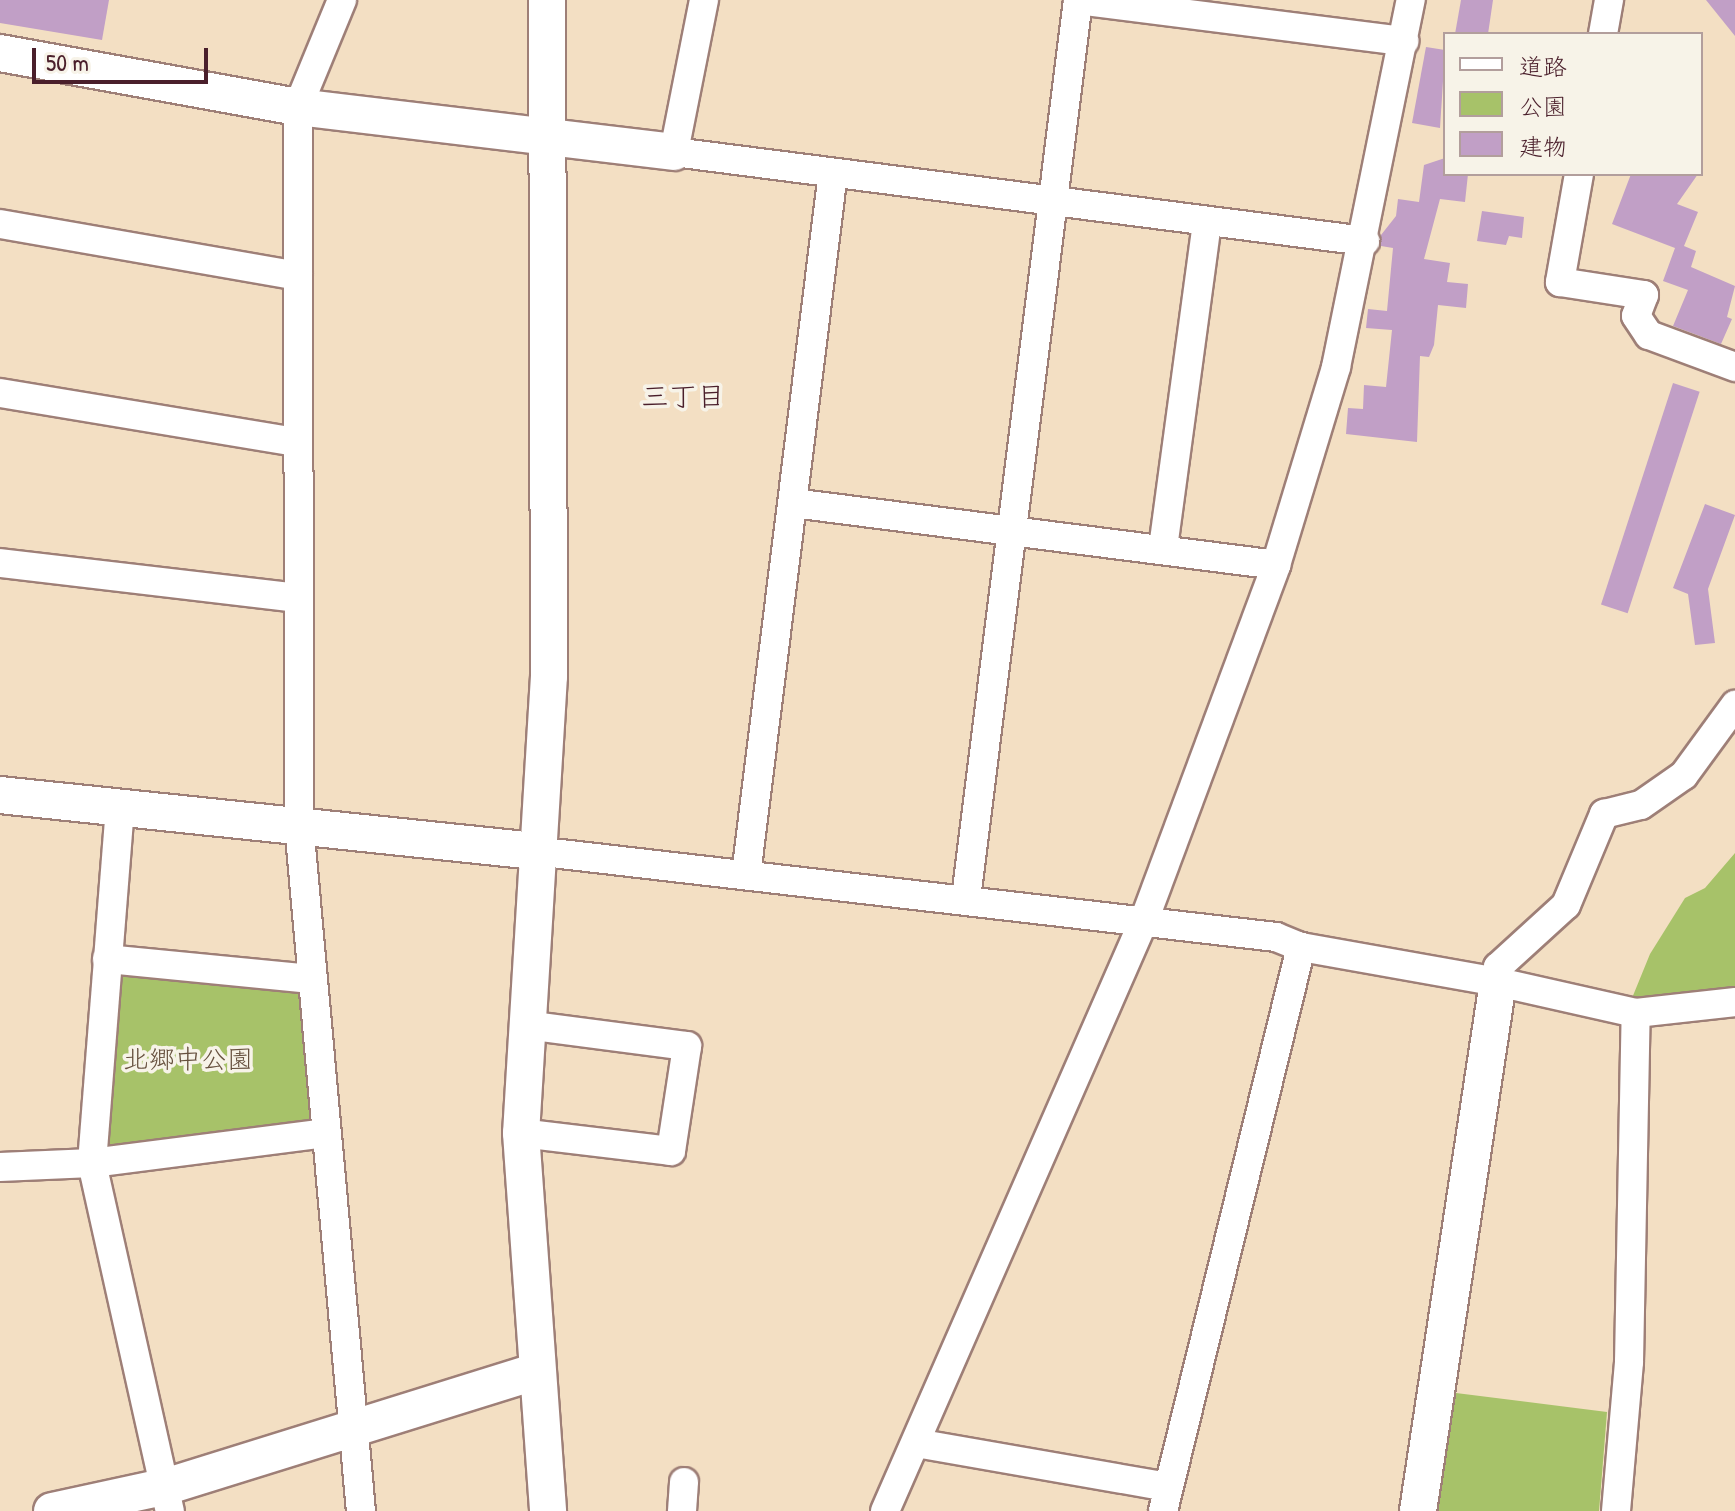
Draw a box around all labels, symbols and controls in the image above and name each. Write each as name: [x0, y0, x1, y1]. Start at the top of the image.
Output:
scale bar: [36, 32, 212, 82]
legend: [1443, 32, 1703, 176]
text: 50 m: [46, 46, 89, 78]
text: 道路: [1519, 50, 1567, 82]
text: 公園: [1519, 90, 1567, 122]
text: 建物: [1519, 130, 1567, 162]
district label: 三丁目: [641, 379, 725, 413]
park label: 北郷中公園: [123, 1043, 253, 1075]

